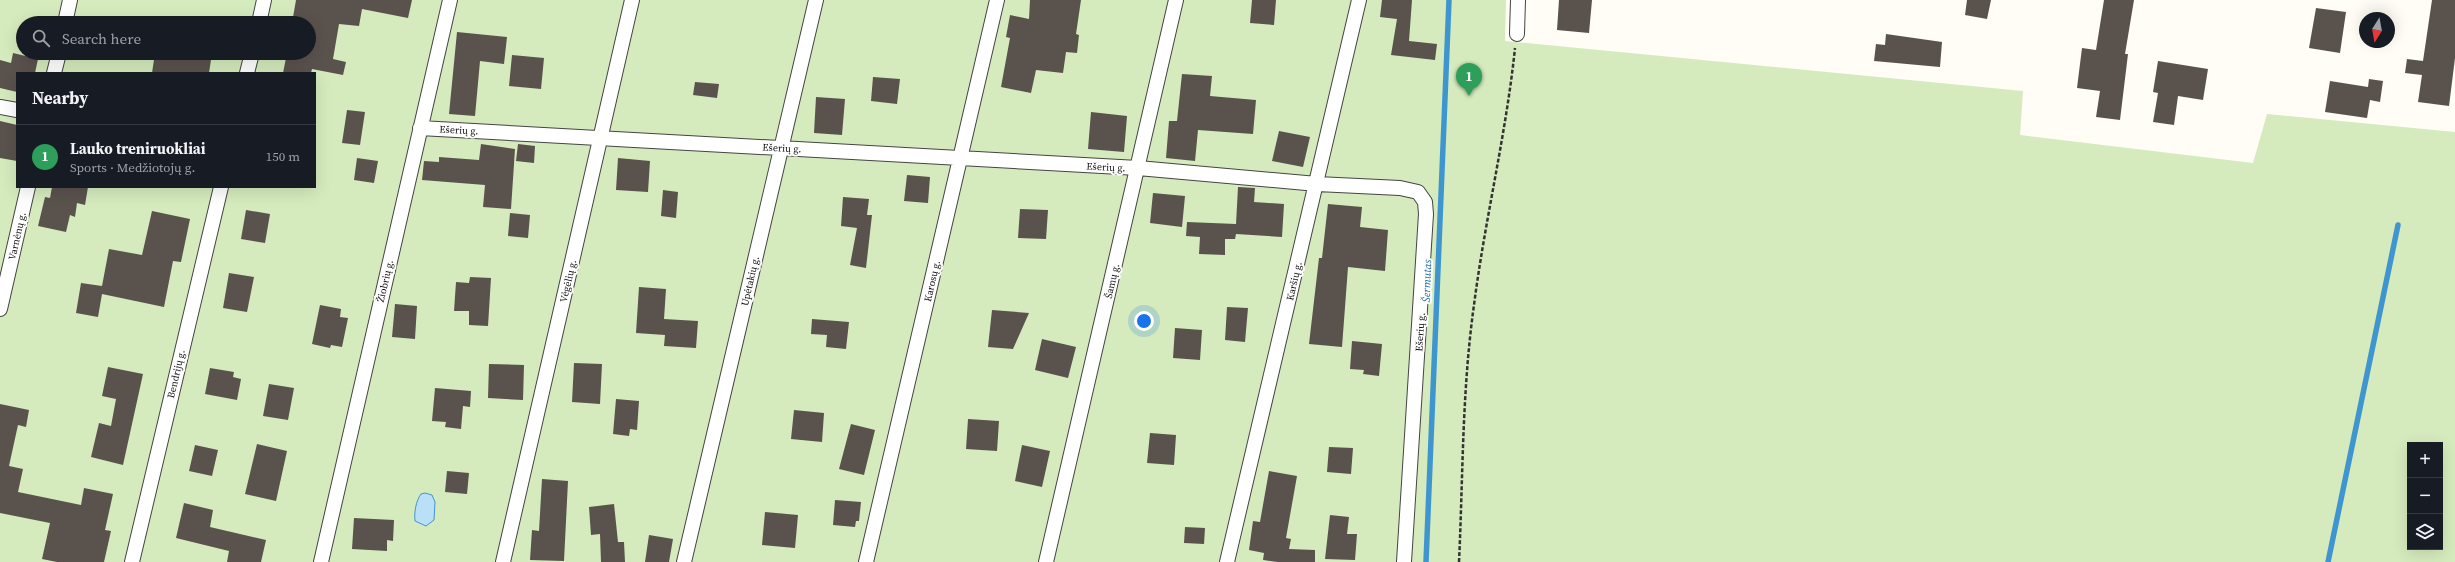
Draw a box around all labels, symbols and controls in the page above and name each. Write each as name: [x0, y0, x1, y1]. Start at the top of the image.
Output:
north arrow: [2359, 12, 2395, 48]
search box: [16, 16, 316, 60]
icon: search: [30, 27, 52, 49]
text: Search here: [62, 28, 141, 49]
pin: 1: [1456, 63, 1482, 96]
text: Nearby: [32, 86, 88, 110]
street label: Ešerių g.: [439, 122, 479, 138]
text: Lauko treniruokliai: [70, 138, 206, 159]
street label: Ešerių g.: [762, 140, 802, 156]
text: 1: [41, 148, 49, 165]
text: 150 m: [266, 148, 300, 165]
text: Sports · Medžiotojų g.: [70, 159, 195, 176]
street label: Ešerių g.: [1086, 159, 1126, 175]
street label: Varnėnų g.: [5, 211, 29, 261]
street label: Upėtakių g.: [738, 255, 762, 307]
street label: Žiobrių g.: [374, 258, 396, 304]
street label: Vėgėlių g.: [557, 258, 579, 304]
street label: Karosų g.: [921, 259, 943, 303]
water label: Šermutas: [1419, 259, 1435, 303]
street label: Karšių g.: [1283, 260, 1305, 302]
street label: Šamų g.: [1102, 262, 1122, 300]
your location: [1134, 311, 1154, 331]
street label: Ešerių g.: [1412, 312, 1428, 352]
street label: Bendrijų g.: [164, 348, 188, 400]
map controls: [2407, 442, 2443, 550]
button: +: [2407, 442, 2443, 478]
button: −: [2407, 478, 2443, 514]
button: layers: [2407, 514, 2443, 550]

